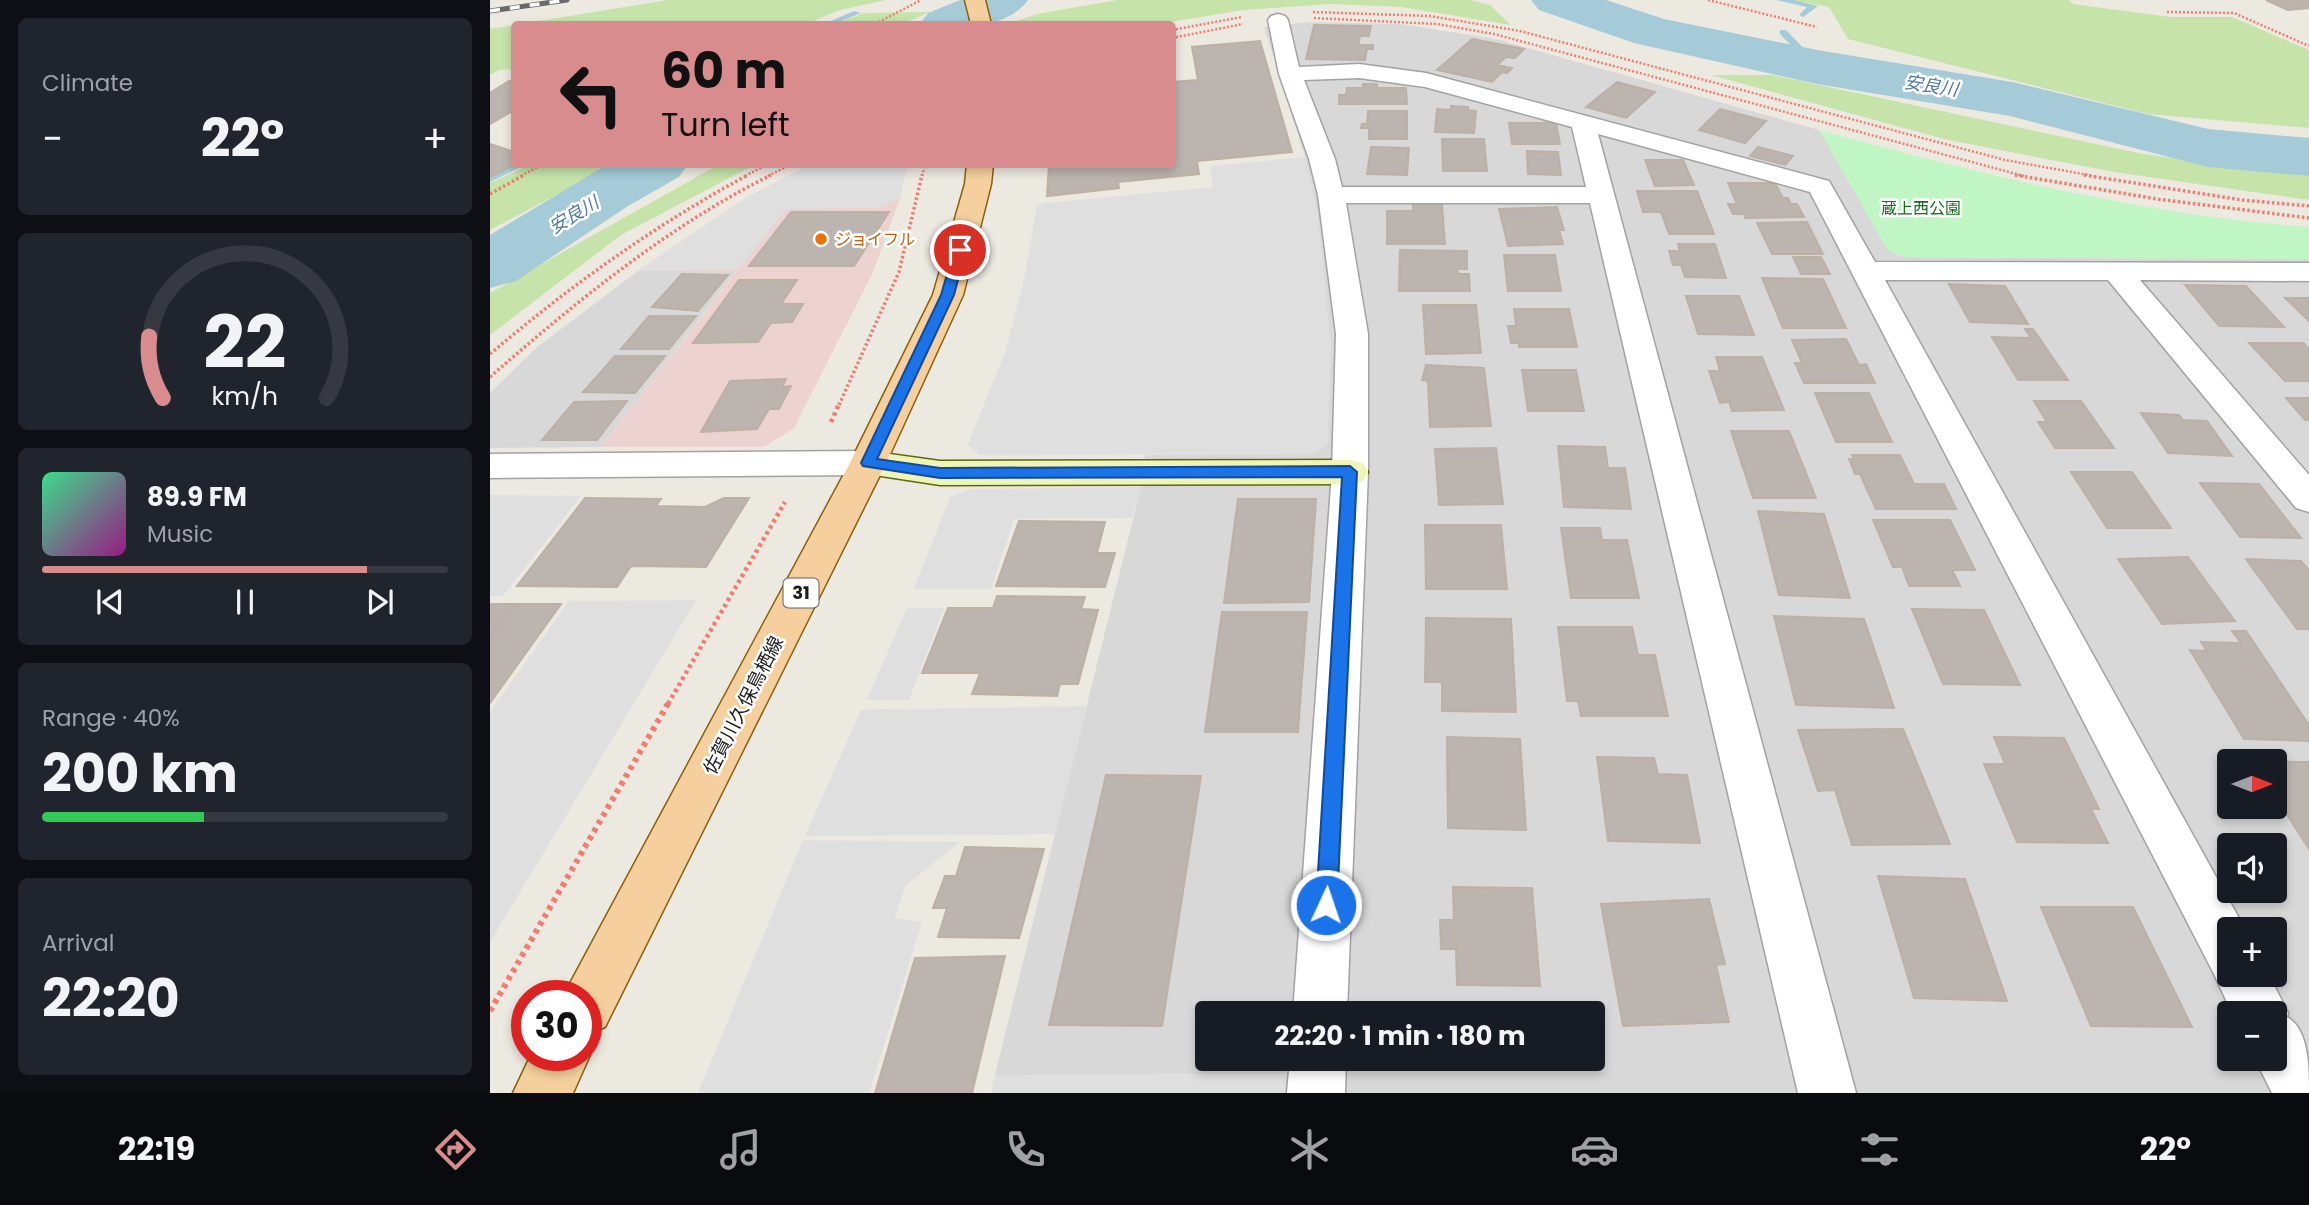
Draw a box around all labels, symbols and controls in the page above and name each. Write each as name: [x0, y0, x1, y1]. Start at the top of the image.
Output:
text: 60 m: [661, 37, 786, 105]
icon: left: [546, 49, 637, 140]
text: Climate: [42, 67, 133, 99]
water label: 安良川: [1902, 69, 1962, 102]
text: 22°: [201, 102, 284, 175]
text: Turn left: [661, 102, 790, 147]
text: −: [42, 112, 63, 165]
text: +: [422, 112, 448, 165]
water label: 安良川: [544, 189, 605, 239]
park label: 蔵上西公園: [1881, 197, 1961, 220]
pin: [930, 220, 990, 280]
place label: ジョイフル: [835, 228, 915, 251]
marker: ジョイフル: [813, 231, 829, 247]
icon: arrive: [941, 231, 979, 269]
text: 22: [203, 292, 287, 393]
text: km/h: [212, 378, 278, 413]
text: 89.9 FM: [147, 479, 247, 515]
text: Music: [147, 518, 213, 550]
road number: 31: [784, 578, 818, 608]
icon: previous: [91, 583, 129, 621]
icon: pause: [226, 583, 264, 621]
icon: next: [361, 583, 399, 621]
street label: 佐賀川久保鳥栖線: [697, 631, 790, 779]
text: Range · 40%: [42, 702, 180, 734]
text: 200 km: [42, 737, 238, 810]
north arrow: [2217, 749, 2287, 819]
map controls: [2217, 749, 2287, 1071]
button: sound: [2217, 833, 2287, 903]
position arrow: [1289, 868, 1363, 942]
button: +: [2217, 917, 2287, 987]
text: Arrival: [42, 927, 114, 959]
text: 22:20: [42, 962, 180, 1035]
speed limit sign: 30: [511, 980, 602, 1071]
button: −: [2217, 1001, 2287, 1071]
text: 22:20 · 1 min · 180 m: [1274, 1018, 1526, 1054]
icon: directions: [431, 1125, 480, 1174]
icon: music: [716, 1125, 765, 1174]
icon: phone: [1001, 1125, 1050, 1174]
icon: climate: [1285, 1125, 1334, 1174]
icon: car: [1570, 1125, 1619, 1174]
icon: filters: [1855, 1125, 1904, 1174]
text: 22:19: [118, 1126, 195, 1171]
text: 22°: [2140, 1126, 2191, 1171]

